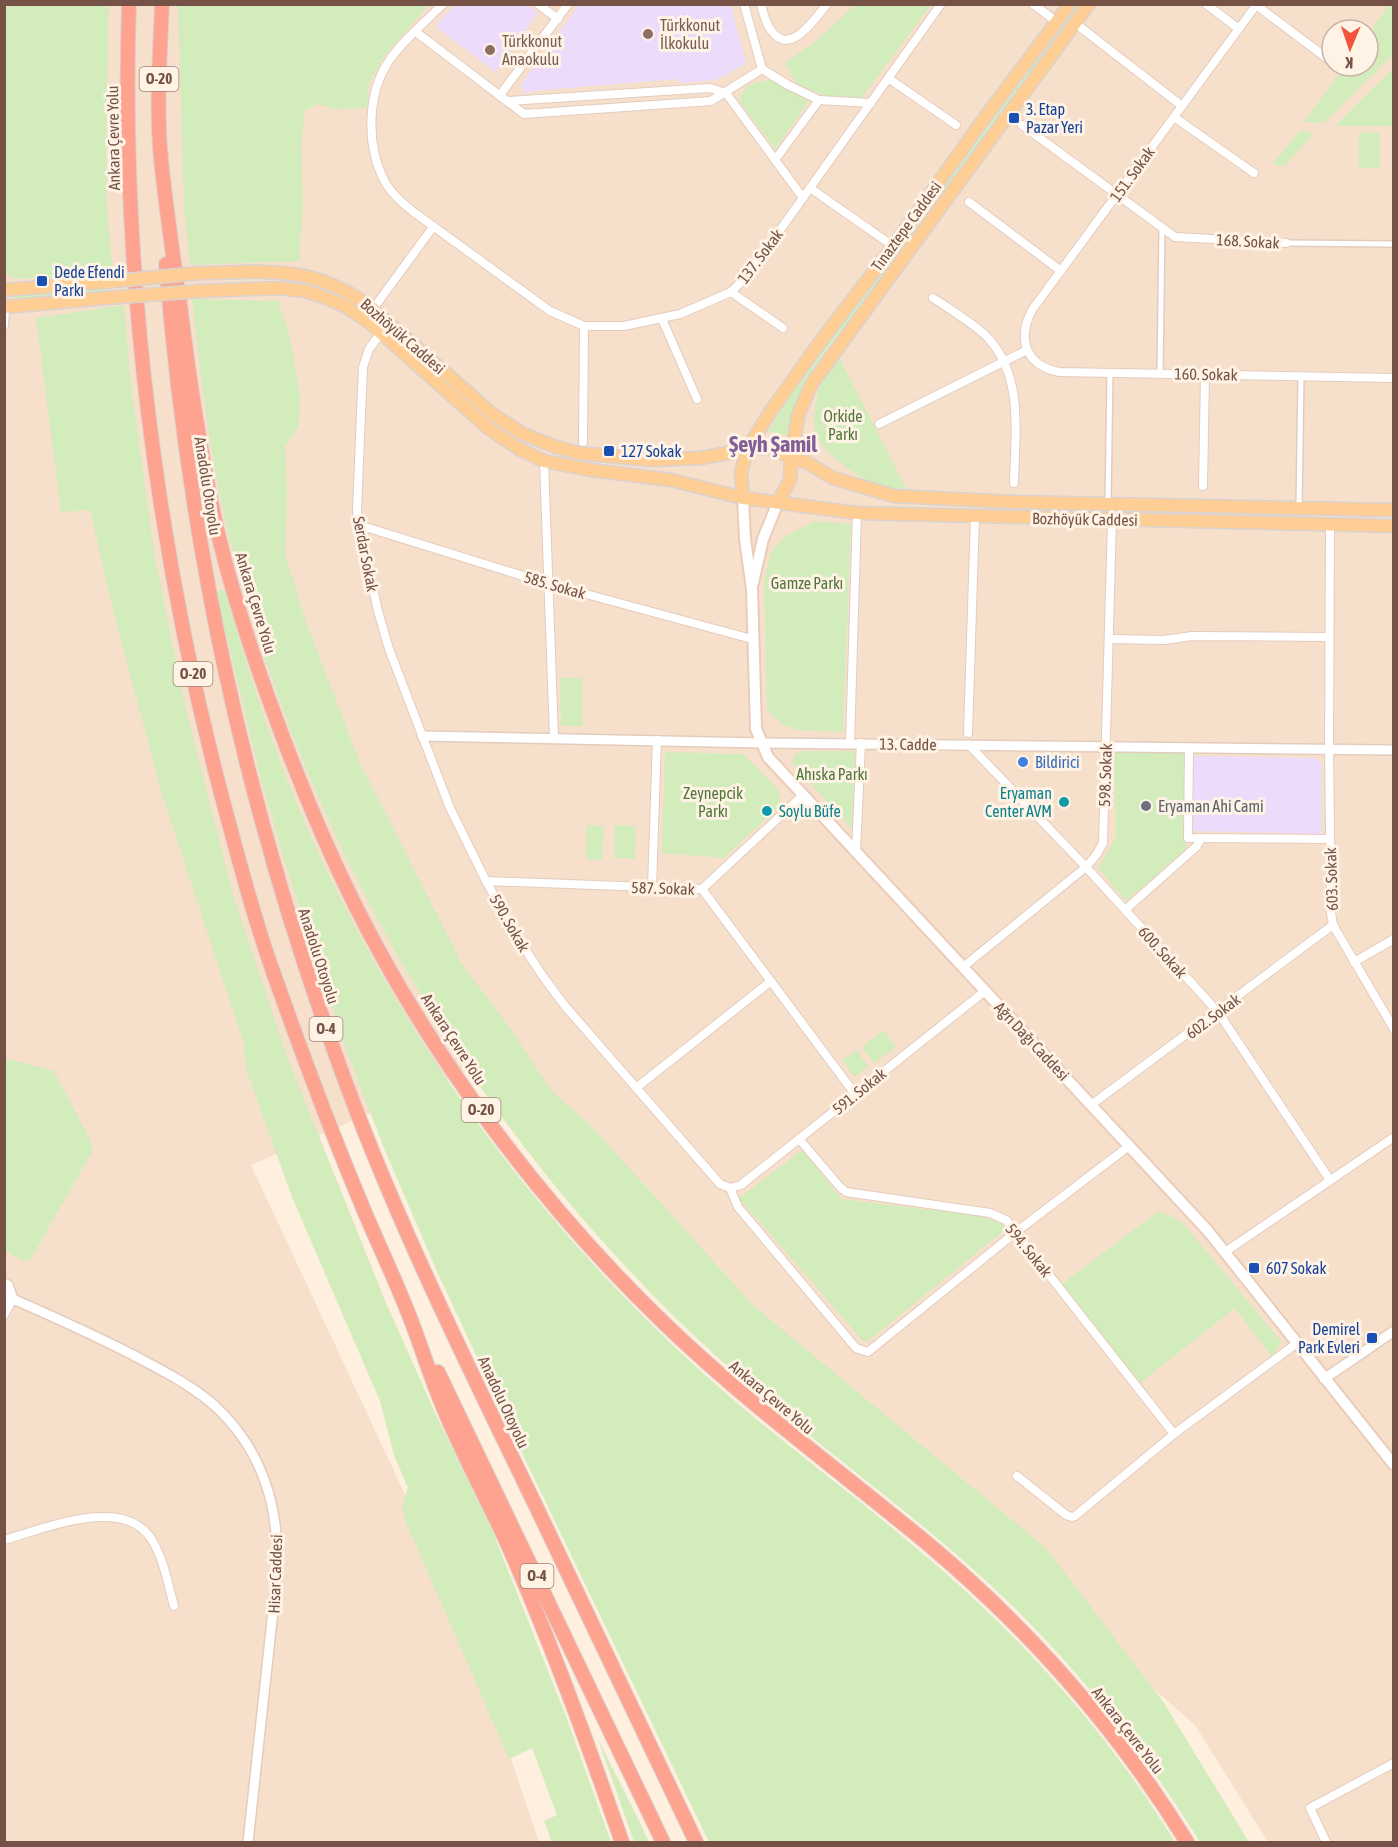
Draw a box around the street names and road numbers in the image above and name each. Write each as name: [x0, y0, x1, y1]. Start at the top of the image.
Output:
road number: O-20: [140, 67, 178, 91]
street label: Ankara Çevre Yolu: [103, 85, 124, 191]
street label: 151. Sokak: [1106, 143, 1158, 205]
street label: Tınaztepe Caddesi: [867, 178, 945, 275]
street label: 137. Sokak: [734, 225, 786, 287]
street label: 168. Sokak: [1216, 230, 1280, 252]
street label: Bozhöyük Caddesi: [357, 295, 449, 378]
street label: 160. Sokak: [1174, 364, 1238, 384]
street label: Anadolu Otoyolu: [190, 436, 225, 537]
street label: Bozhöyük Caddesi: [1032, 509, 1138, 530]
street label: Serdar Sokak: [350, 515, 382, 593]
street label: Ankara Çevre Yolu: [231, 550, 280, 656]
street label: 585. Sokak: [522, 568, 588, 602]
road number: O-20: [174, 662, 212, 686]
street label: 13. Cadde: [879, 735, 937, 753]
street label: 598. Sokak: [1095, 743, 1115, 807]
street label: 603. Sokak: [1321, 847, 1341, 911]
street label: 587. Sokak: [631, 878, 695, 898]
street label: 590. Sokak: [486, 891, 534, 955]
street label: Anadolu Otoyolu: [294, 906, 343, 1006]
street label: 600. Sokak: [1135, 922, 1191, 982]
street label: Ankara Çevre Yolu: [417, 990, 490, 1088]
street label: 602. Sokak: [1182, 990, 1244, 1042]
street label: Ağrı Dağı Caddesi: [990, 998, 1073, 1085]
road number: O-4: [310, 1017, 342, 1041]
street label: 591. Sokak: [829, 1064, 889, 1118]
road number: O-20: [462, 1098, 500, 1122]
street label: 594. Sokak: [1002, 1220, 1056, 1280]
street label: Anadolu Otoyolu: [474, 1353, 533, 1451]
street label: Ankara Çevre Yolu: [725, 1356, 818, 1438]
street label: Hisar Caddesi: [265, 1534, 285, 1614]
road number: O-4: [520, 1564, 554, 1588]
street label: Ankara Çevre Yolu: [1088, 1683, 1167, 1777]

